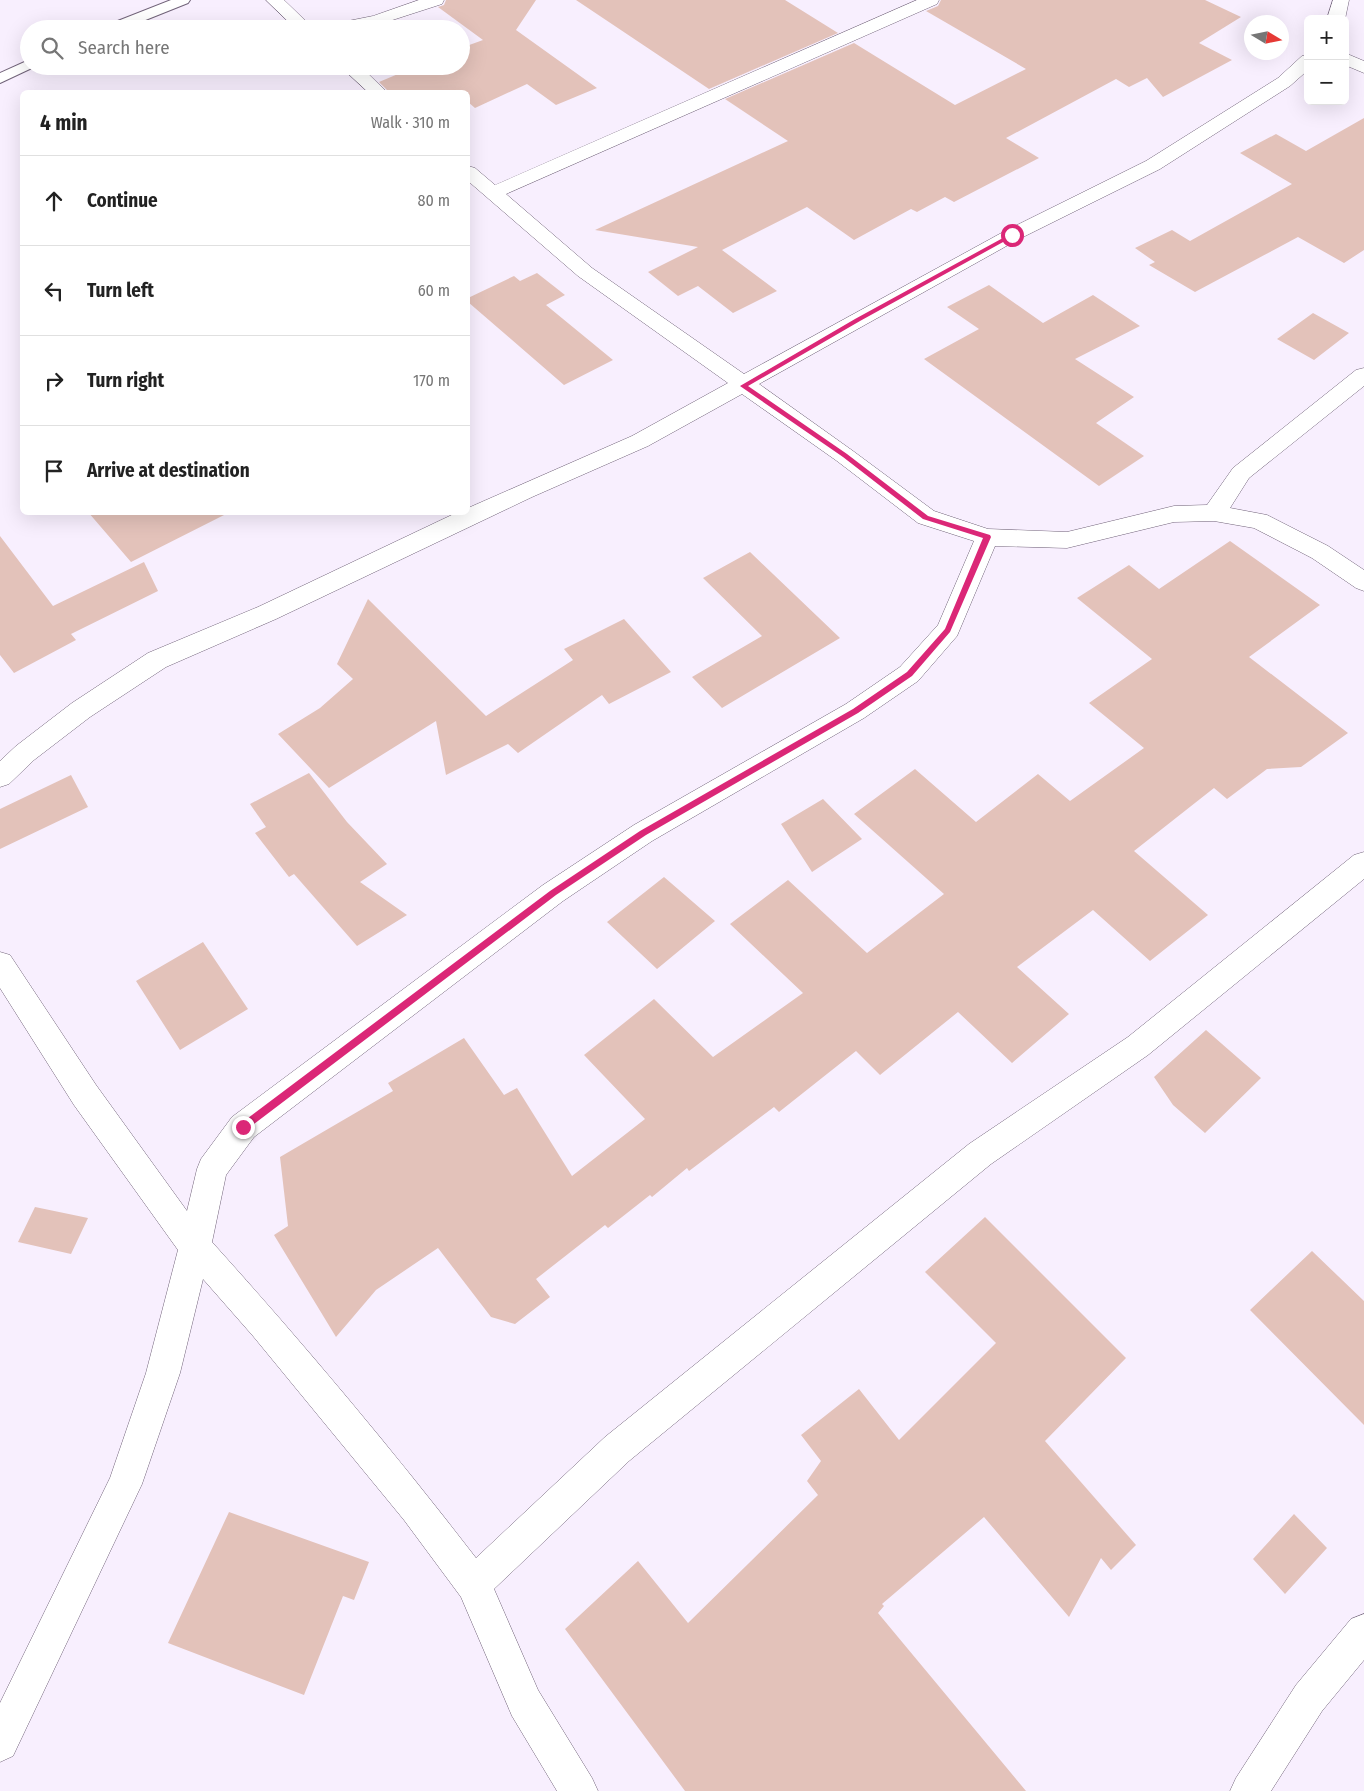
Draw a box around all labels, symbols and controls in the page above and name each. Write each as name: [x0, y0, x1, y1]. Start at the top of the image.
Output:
north arrow: [1244, 15, 1289, 60]
map controls: [1304, 15, 1349, 105]
button: +: [1304, 15, 1349, 60]
search box: [20, 20, 470, 75]
icon: search: [38, 34, 66, 62]
text: Search here: [78, 36, 170, 59]
button: −: [1304, 60, 1349, 105]
text: 4 min: [40, 110, 88, 136]
text: Walk · 310 m: [371, 113, 450, 132]
icon: ahead: [40, 187, 68, 215]
text: Continue: [87, 189, 158, 212]
text: 80 m: [418, 191, 450, 210]
route start: [1001, 224, 1024, 247]
icon: left: [40, 277, 68, 305]
text: Turn left: [87, 279, 154, 302]
text: 60 m: [418, 281, 450, 300]
icon: right: [40, 367, 68, 395]
text: Turn right: [87, 369, 164, 392]
text: 170 m: [413, 371, 450, 390]
icon: arrive: [40, 457, 68, 485]
text: Arrive at destination: [87, 459, 250, 482]
route end: [232, 1116, 255, 1139]

